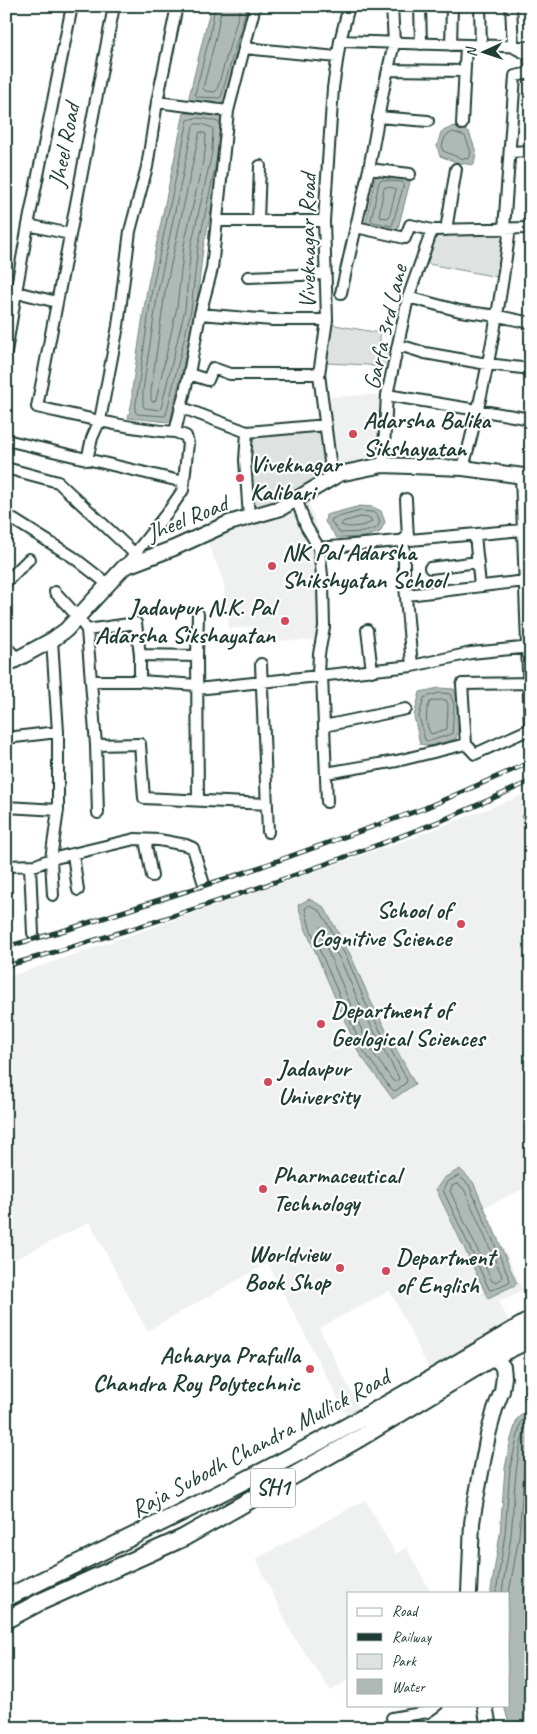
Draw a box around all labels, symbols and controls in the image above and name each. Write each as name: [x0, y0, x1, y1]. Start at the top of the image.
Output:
north arrow: [460, 28, 510, 78]
text: N: [463, 46, 480, 57]
street label: Jheel Road: [41, 97, 87, 190]
street label: Viveknagar Road: [292, 170, 322, 309]
street label: Garfa 3rd Lane: [356, 260, 414, 392]
place label: Adarsha Balika Sikshayatan: [363, 405, 492, 463]
marker: Adarsha Balika Sikshayatan: [347, 428, 359, 440]
place label: Viveknagar Kalibari: [250, 449, 343, 507]
marker: Viveknagar Kalibari: [234, 472, 246, 484]
street label: Jheel Road: [141, 487, 235, 548]
place label: NK Pal Adarsha Shikshyatan School: [282, 537, 450, 595]
marker: NK Pal Adarsha Shikshyatan School: [266, 560, 278, 572]
place label: Jadavpur N.K. Pal Adarsha Sikshayatan: [95, 592, 280, 650]
marker: Jadavpur N.K. Pal Adarsha Sikshayatan: [279, 615, 291, 627]
place label: School of Cognitive Science: [311, 895, 457, 953]
marker: School of Cognitive Science: [455, 918, 467, 930]
place label: Department of Geological Sciences: [331, 995, 487, 1053]
marker: Department of Geological Sciences: [315, 1018, 327, 1030]
place label: Jadavpur University: [276, 1053, 362, 1111]
marker: Jadavpur University: [262, 1076, 274, 1088]
place label: Pharmaceutical Technology: [273, 1160, 405, 1218]
marker: Pharmaceutical Technology: [257, 1183, 269, 1195]
place label: Worldview Book Shop: [245, 1239, 333, 1297]
place label: Department of English: [396, 1242, 499, 1300]
marker: Worldview Book Shop: [334, 1262, 346, 1274]
marker: Department of English: [380, 1265, 392, 1277]
place label: Acharya Prafulla Chandra Roy Polytechnic: [93, 1340, 302, 1398]
street label: Raja Subodh Chandra Mullick Road: [126, 1360, 397, 1524]
marker: Acharya Prafulla Chandra Roy Polytechnic: [304, 1363, 316, 1375]
road number: SH1: [250, 1469, 296, 1508]
legend: [347, 1592, 510, 1706]
text: Road: [392, 1602, 419, 1621]
text: Railway: [392, 1628, 433, 1647]
text: Park: [392, 1652, 417, 1671]
text: Water: [392, 1678, 426, 1697]

